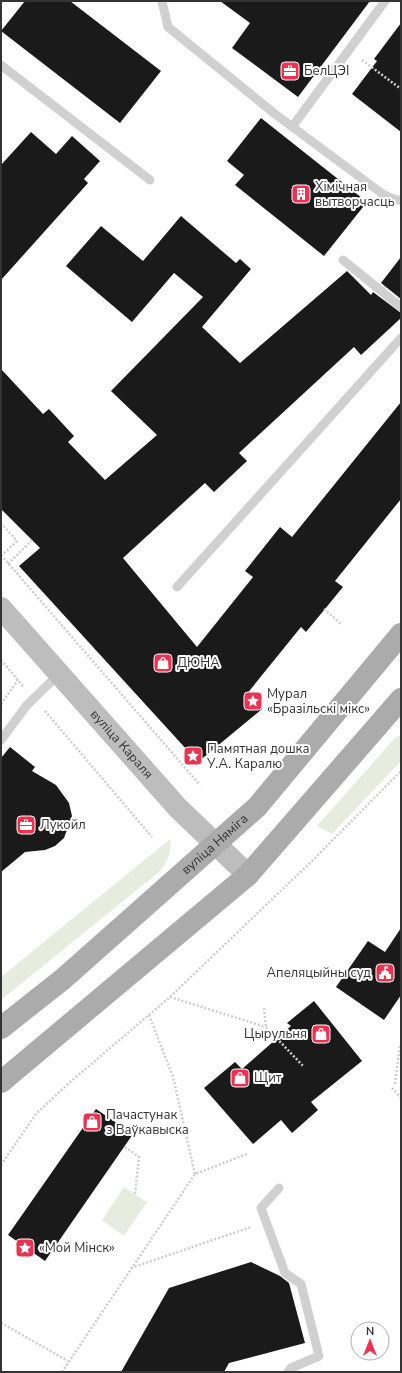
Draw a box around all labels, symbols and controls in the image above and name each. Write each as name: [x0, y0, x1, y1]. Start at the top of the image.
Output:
office icon: БелЦЭІ: [279, 60, 301, 82]
place label: БелЦЭІ: [304, 62, 349, 80]
place label: Хімічная вытворчасць: [315, 178, 395, 211]
building icon: Хімічная вытворчасць: [290, 183, 312, 205]
shop icon: ДЮНА: [152, 652, 174, 674]
place label: ДЮНА: [177, 654, 220, 672]
place label: Мурал «Бразільскі мікс»: [267, 685, 370, 718]
place icon: Мурал «Бразільскі мікс»: [242, 690, 264, 712]
street label: вуліца Караля: [86, 706, 157, 783]
place label: Памятная дошка У.А. Каралю: [206, 740, 309, 773]
place icon: Памятная дошка У.А. Каралю: [182, 745, 204, 767]
street label: вуліца Няміга: [178, 810, 252, 879]
office icon: Лукойл: [15, 814, 37, 836]
place label: Лукойл: [40, 816, 86, 834]
public building icon: Апеляцыйны суд: [374, 962, 396, 984]
place label: Апеляцыйны суд: [267, 964, 371, 982]
shop icon: Цырульня: [310, 1023, 332, 1045]
place label: Цырульня: [244, 1025, 307, 1043]
shop icon: Щит: [229, 1067, 251, 1089]
place label: Щит: [254, 1069, 282, 1087]
place label: Пачастунак з Ваўкавыска: [106, 1106, 189, 1139]
shop icon: Пачастунак з Ваўкавыска: [81, 1111, 103, 1133]
place icon: «Мой Мінск»: [14, 1237, 36, 1259]
place label: «Мой Мінск»: [39, 1239, 115, 1257]
north arrow: [350, 1321, 390, 1361]
text: N: [366, 1324, 374, 1339]

